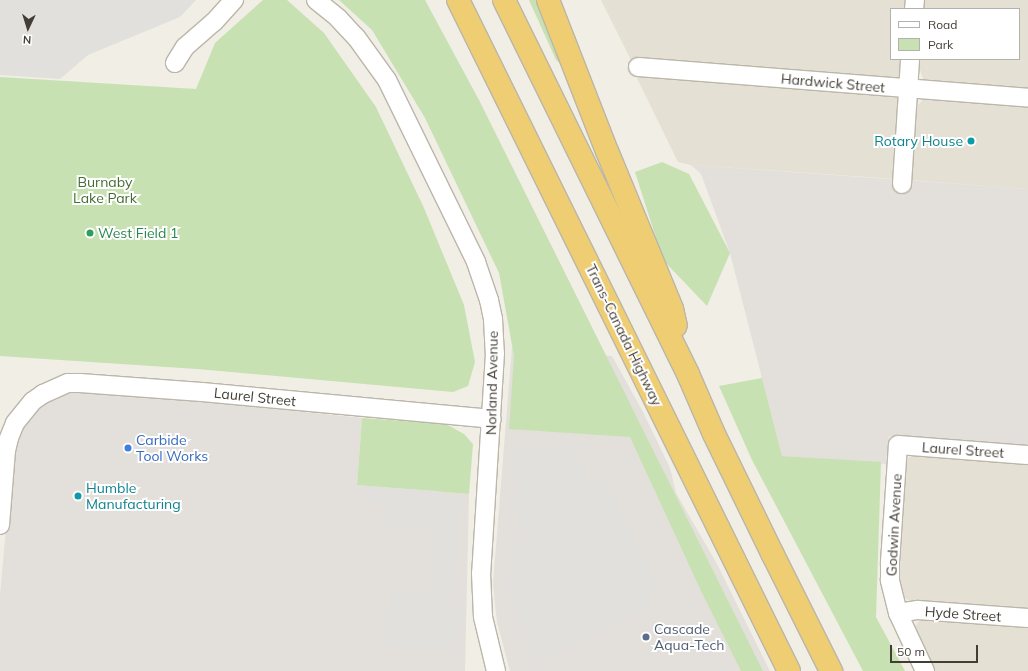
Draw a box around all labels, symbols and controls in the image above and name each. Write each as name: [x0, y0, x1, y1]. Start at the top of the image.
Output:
north arrow: [8, 8, 48, 48]
legend: [890, 8, 1020, 60]
text: Road: [928, 17, 957, 32]
text: N: [23, 33, 32, 47]
text: Park: [928, 37, 953, 52]
street label: Hardwick Street: [780, 70, 886, 96]
place label: Rotary House: [874, 133, 963, 149]
marker: Rotary House: [966, 136, 976, 146]
park label: Burnaby Lake Park: [73, 174, 137, 206]
place label: West Field 1: [98, 225, 178, 241]
marker: West Field 1: [85, 228, 95, 238]
street label: Trans-Canada Highway: [582, 262, 666, 408]
street label: Norland Avenue: [483, 331, 501, 435]
street label: Laurel Street: [213, 384, 297, 410]
place label: Carbide Tool Works: [136, 432, 208, 464]
street label: Laurel Street: [921, 439, 1005, 461]
marker: Carbide Tool Works: [123, 443, 133, 453]
street label: Godwin Avenue: [883, 473, 905, 577]
place label: Humble Manufacturing: [86, 480, 181, 512]
marker: Humble Manufacturing: [73, 491, 83, 501]
street label: Hyde Street: [924, 603, 1002, 625]
place label: Cascade Aqua-Tech: [654, 621, 725, 654]
marker: Cascade Aqua-Tech: [641, 632, 651, 642]
scale bar: [892, 637, 980, 663]
text: 50 m: [897, 644, 925, 659]

